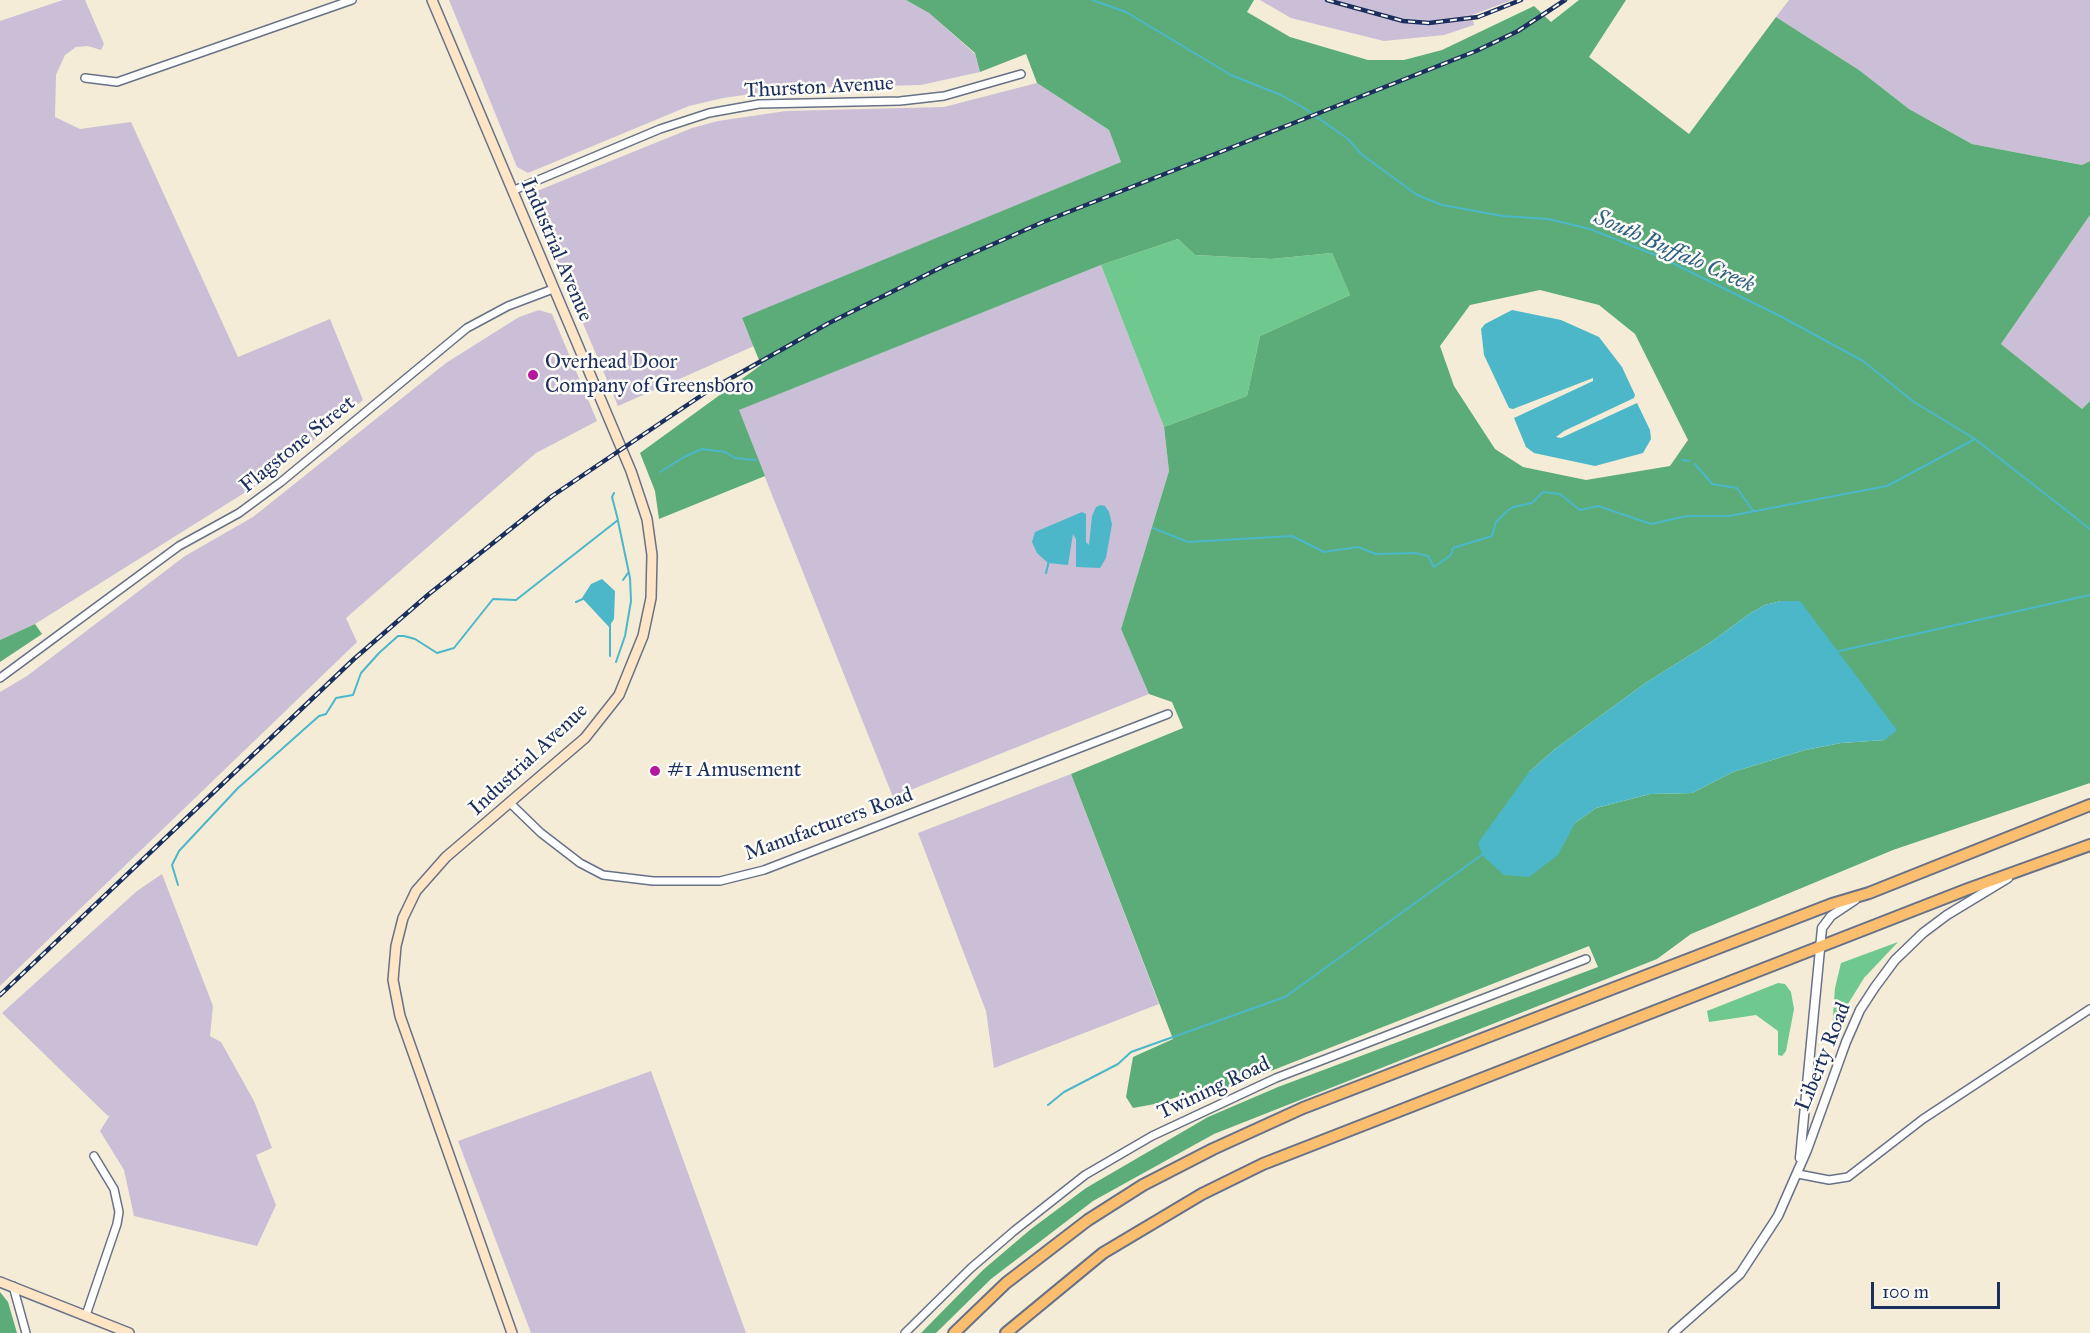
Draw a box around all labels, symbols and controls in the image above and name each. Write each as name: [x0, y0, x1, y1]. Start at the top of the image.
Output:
street label: Thurston Avenue: [744, 71, 894, 105]
street label: Industrial Avenue: [515, 175, 597, 325]
water label: South Buffalo Creek: [1590, 205, 1758, 299]
place label: Overhead Door Company of Greensboro: [545, 350, 754, 400]
marker: Overhead Door Company of Greensboro: [526, 368, 540, 382]
street label: Flagstone Street: [235, 391, 361, 499]
street label: Industrial Avenue: [464, 699, 594, 821]
place label: #1 Amusement: [667, 758, 801, 784]
marker: #1 Amusement: [648, 764, 662, 778]
street label: Manufacturers Road: [741, 783, 917, 867]
street label: Liberty Road: [1791, 999, 1857, 1115]
street label: Twining Road: [1154, 1052, 1274, 1126]
scale bar: [1874, 1270, 2003, 1308]
text: 100 m: [1882, 1281, 1929, 1303]

